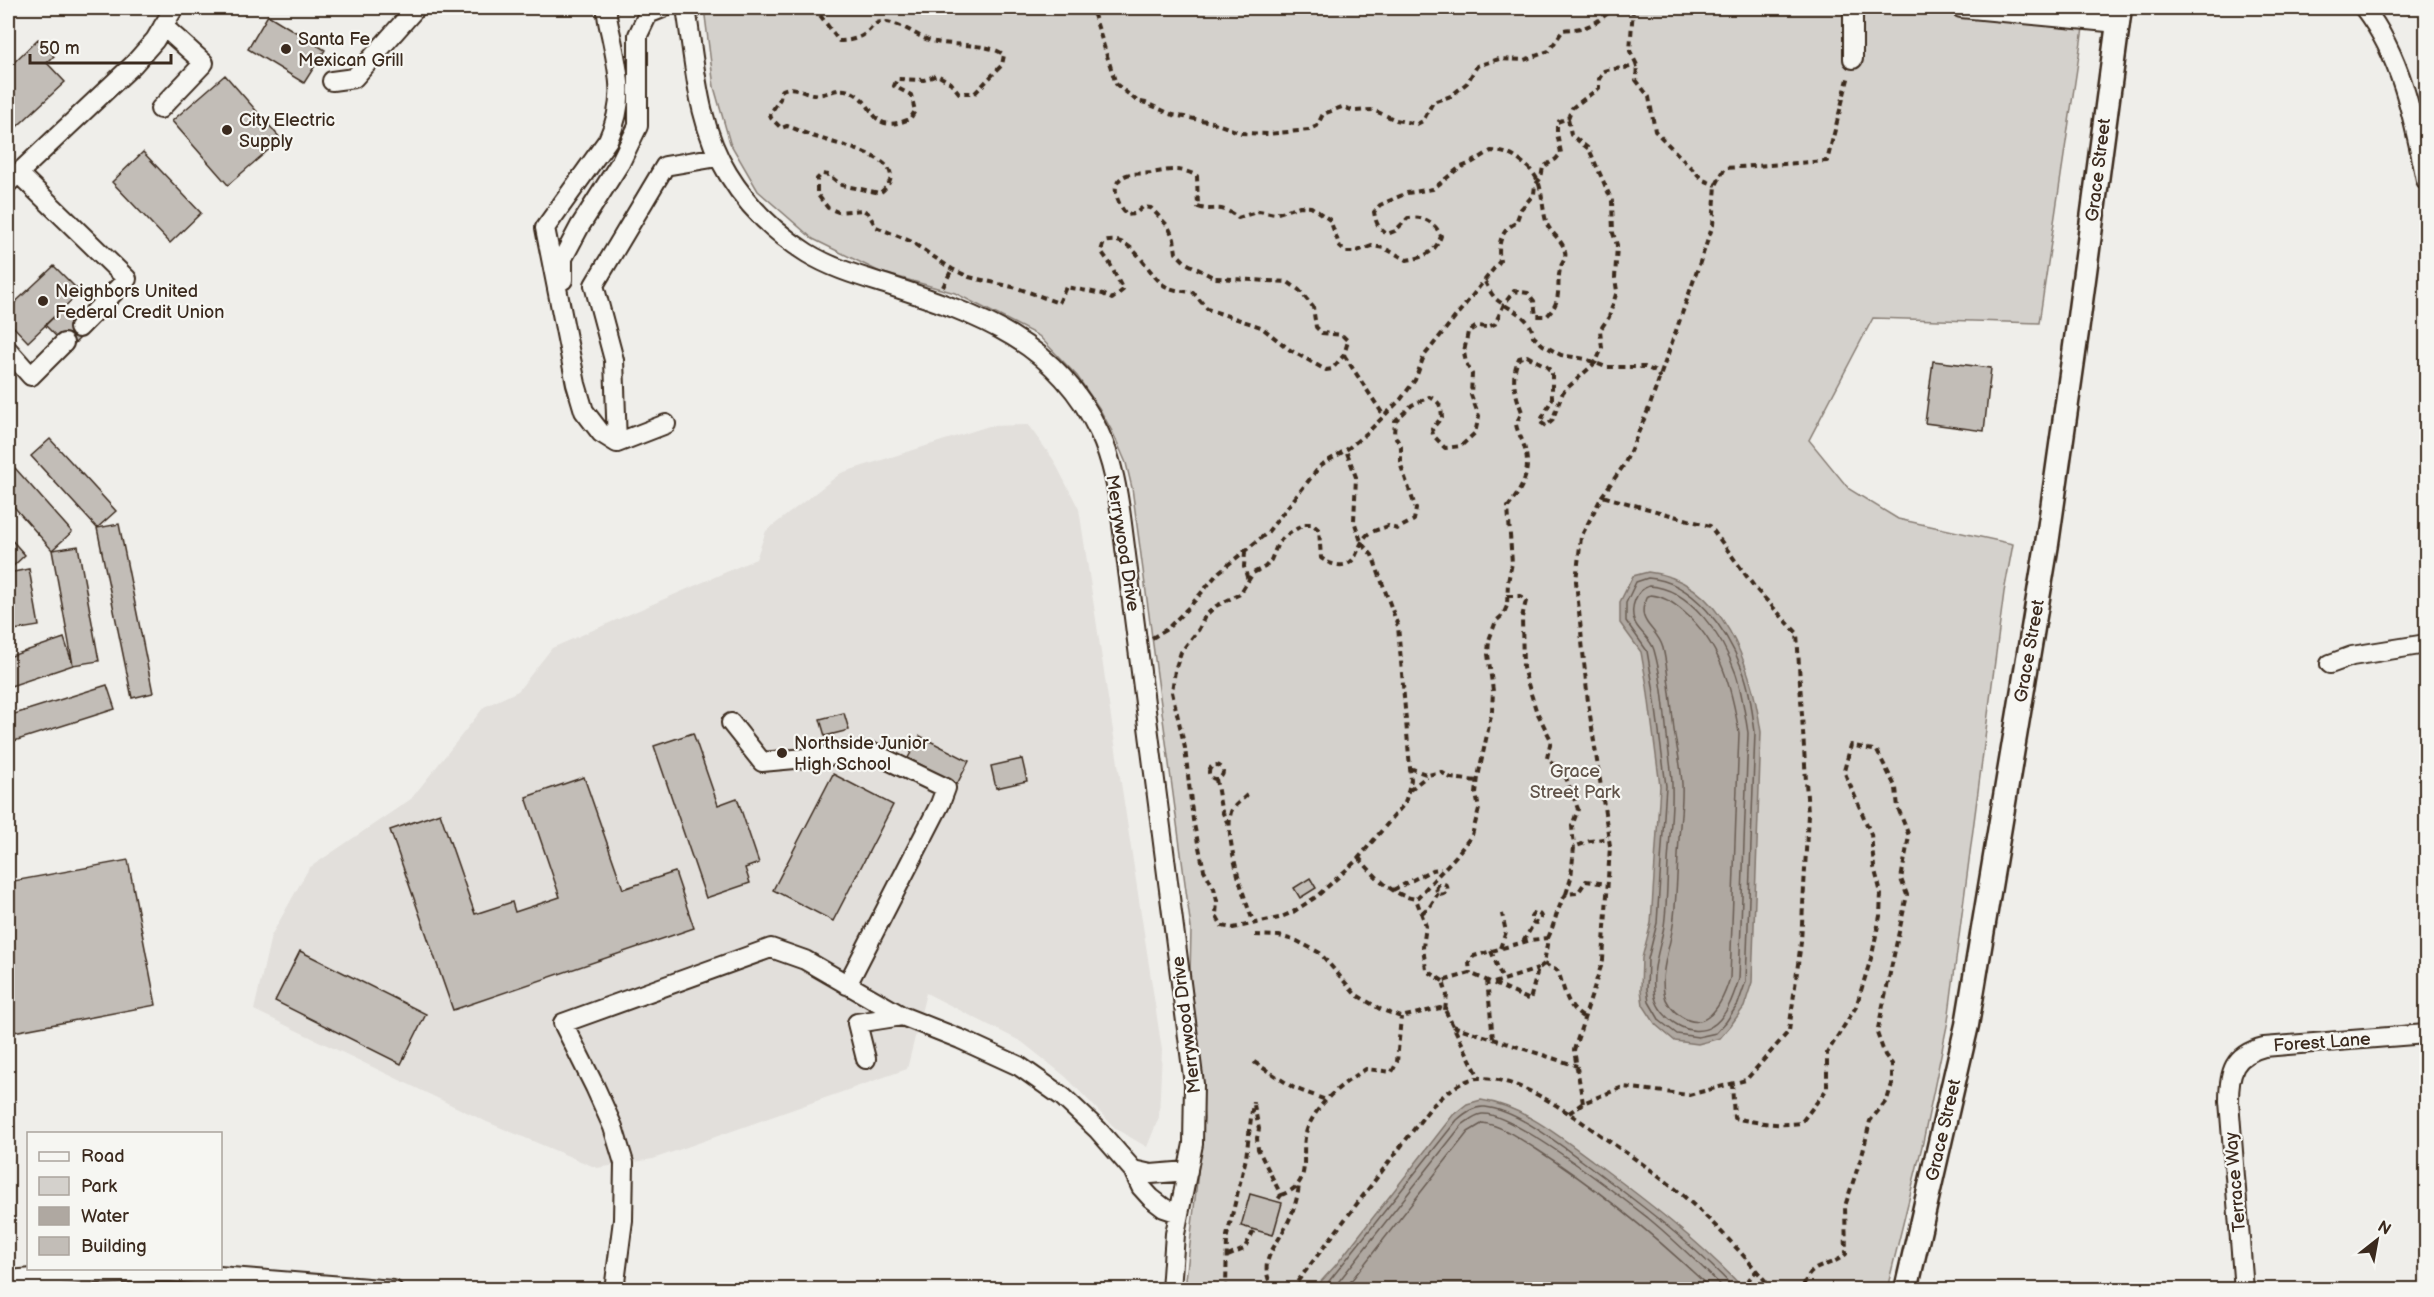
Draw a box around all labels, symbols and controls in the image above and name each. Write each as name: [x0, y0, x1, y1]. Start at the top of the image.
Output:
scale bar: [30, 27, 171, 65]
place label: Santa Fe Mexican Grill: [298, 29, 404, 71]
text: 50 m: [39, 38, 80, 59]
marker: Santa Fe Mexican Grill: [279, 42, 293, 56]
place label: City Electric Supply: [239, 110, 335, 152]
street label: Grace Street: [2082, 117, 2115, 223]
marker: City Electric Supply: [220, 123, 234, 137]
place label: Neighbors United Federal Credit Union: [55, 281, 225, 323]
marker: Neighbors United Federal Credit Union: [36, 294, 50, 308]
street label: Merrywood Drive: [1101, 473, 1144, 613]
street label: Grace Street: [2010, 598, 2049, 704]
place label: Northside Junior High School: [794, 733, 929, 775]
marker: Northside Junior High School: [775, 746, 789, 760]
park label: Grace Street Park: [1530, 761, 1620, 803]
street label: Merrywood Drive: [1168, 955, 1205, 1095]
street label: Forest Lane: [2273, 1029, 2372, 1056]
street label: Grace Street: [1922, 1077, 1966, 1183]
street label: Terrace Way: [2221, 1130, 2250, 1233]
legend: [27, 1132, 222, 1270]
text: Road: [81, 1146, 125, 1167]
text: Park: [81, 1176, 117, 1197]
text: Water: [81, 1206, 129, 1227]
north arrow: [2347, 1210, 2407, 1270]
text: N: [2374, 1217, 2394, 1240]
text: Building: [81, 1236, 147, 1257]

